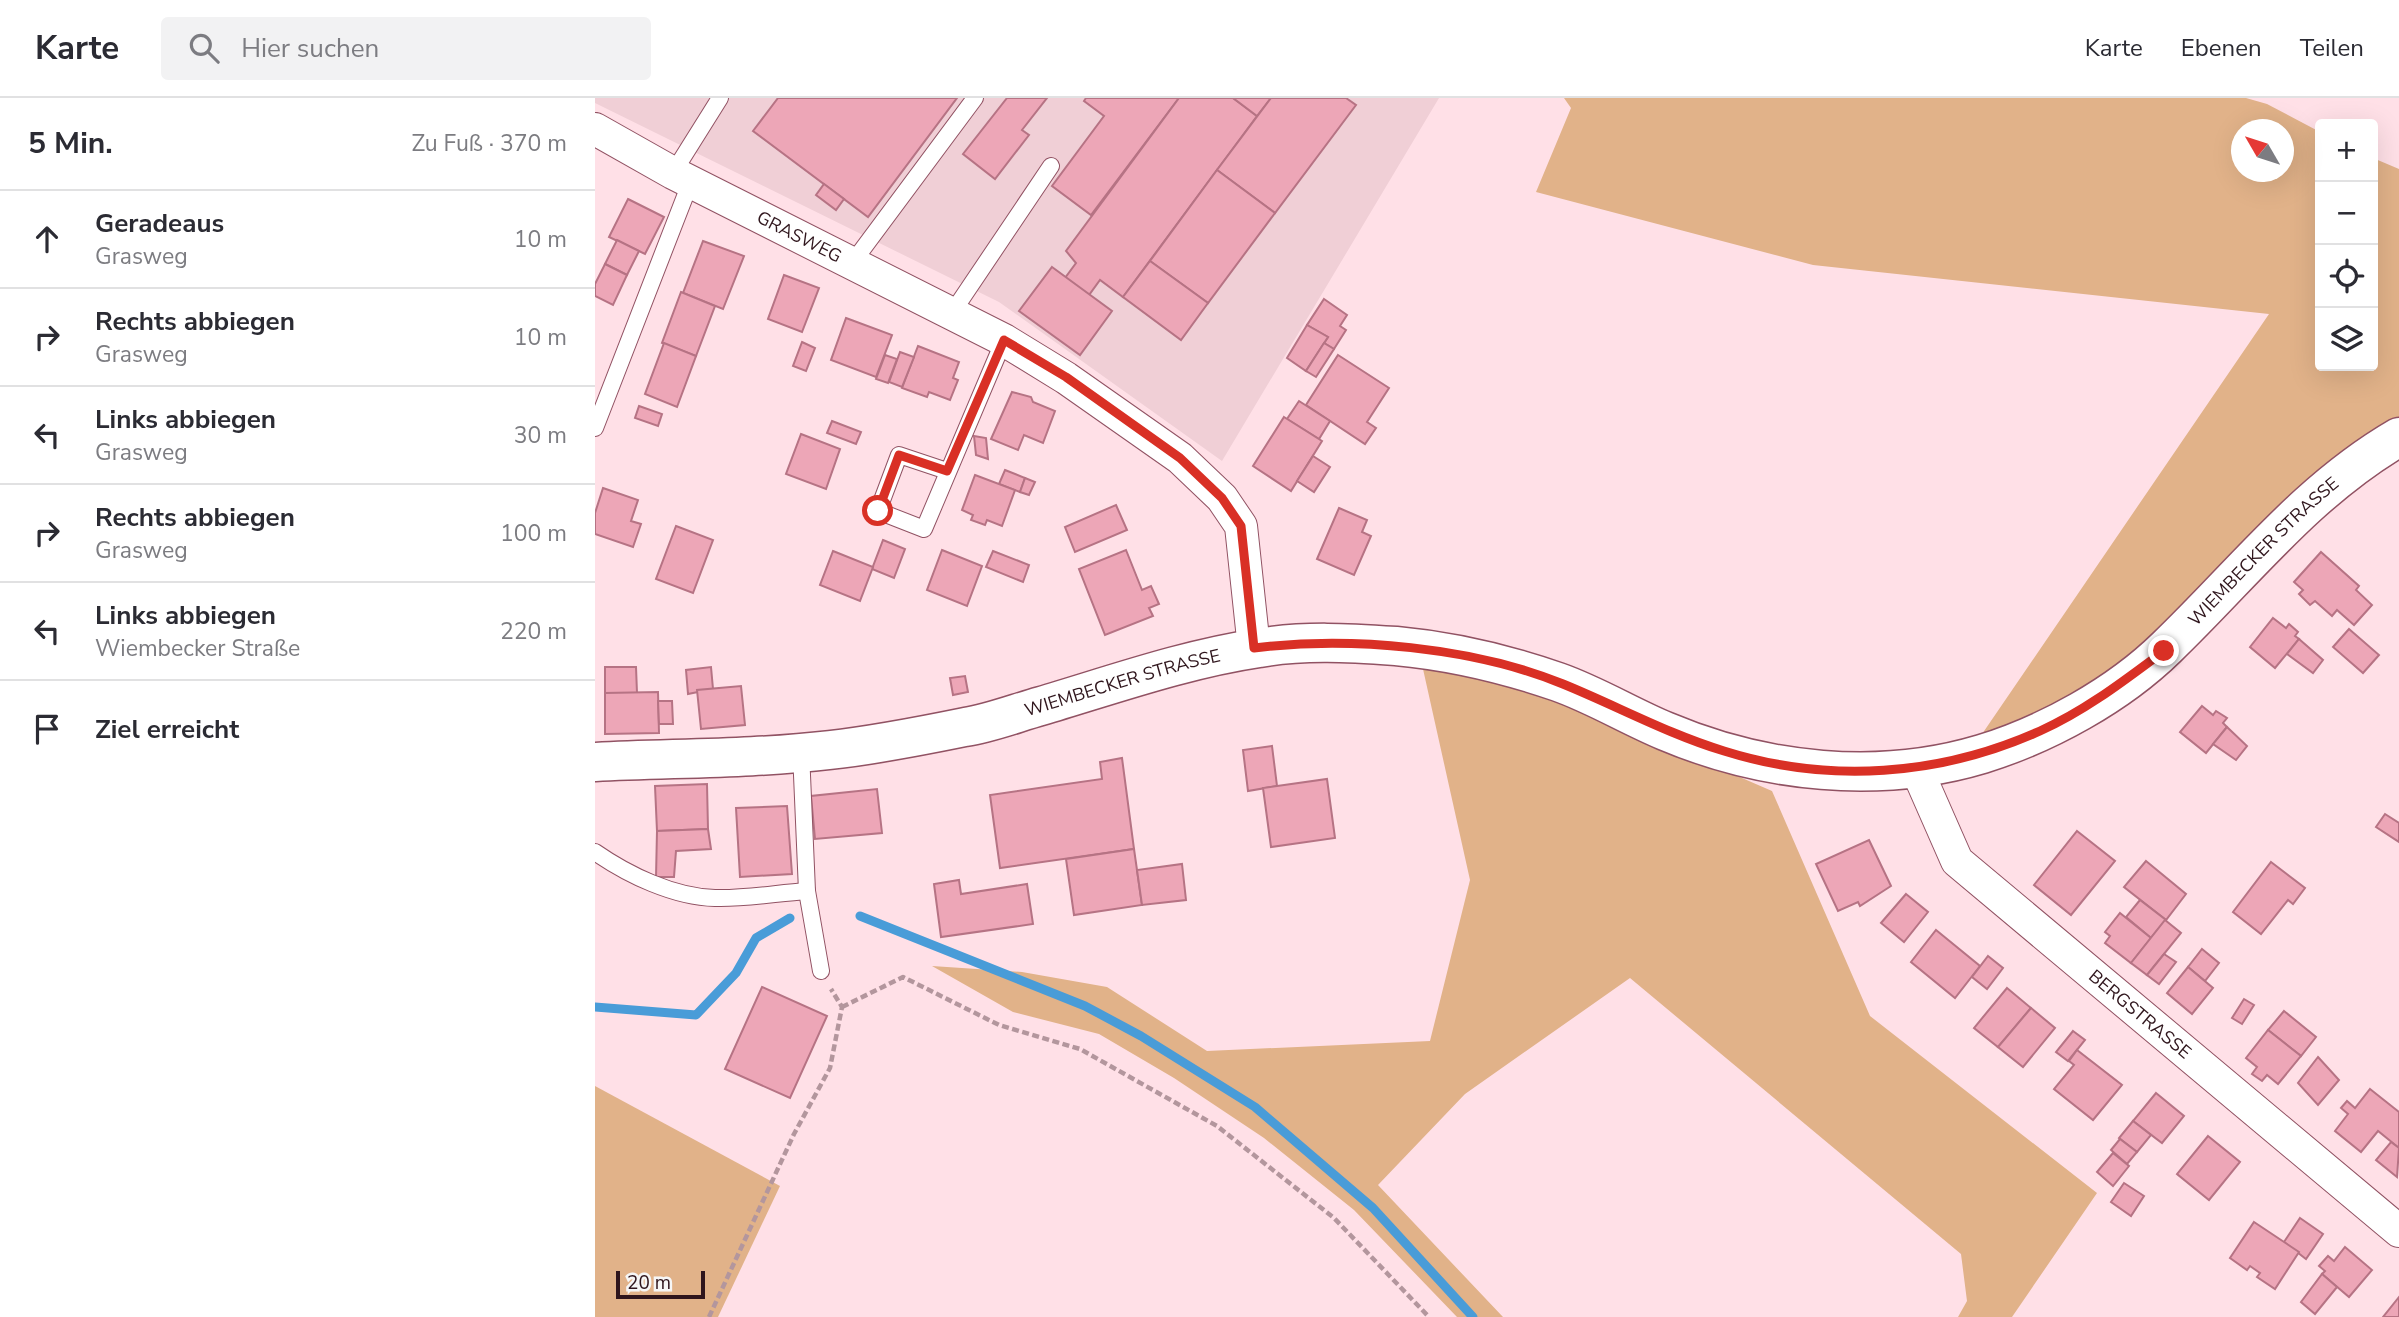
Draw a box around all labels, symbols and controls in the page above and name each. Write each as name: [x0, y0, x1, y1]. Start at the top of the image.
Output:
search box: [161, 17, 651, 80]
text: Karte: [35, 26, 119, 71]
icon: search: [185, 29, 223, 67]
text: Hier suchen: [241, 31, 379, 66]
text: Karte: [2085, 32, 2143, 64]
text: Ebenen: [2181, 32, 2262, 64]
text: Teilen: [2300, 32, 2364, 64]
north arrow: [2231, 119, 2294, 182]
map controls: [2315, 119, 2378, 371]
button: +: [2315, 119, 2378, 182]
text: 5 Min.: [28, 123, 113, 164]
text: Zu Fuß · 370 m: [411, 128, 567, 159]
button: −: [2315, 182, 2378, 245]
street label: GRASWEG: [753, 205, 846, 268]
text: Geradeaus: [95, 206, 224, 241]
icon: ahead: [28, 220, 66, 258]
text: 10 m: [514, 224, 567, 255]
text: Grasweg: [95, 241, 188, 272]
button: locate: [2315, 245, 2378, 308]
text: Rechts abbiegen: [95, 304, 295, 339]
button: layers: [2315, 308, 2378, 371]
icon: right: [28, 318, 66, 356]
text: 10 m: [514, 322, 567, 353]
text: Grasweg: [95, 339, 188, 370]
text: Links abbiegen: [95, 402, 276, 437]
icon: left: [28, 416, 66, 454]
text: 30 m: [514, 420, 567, 451]
text: Grasweg: [95, 437, 188, 468]
street label: WIEMBECKER STRASSE: [2183, 472, 2344, 631]
route start: [862, 495, 893, 526]
text: Rechts abbiegen: [95, 500, 295, 535]
icon: right: [28, 514, 66, 552]
text: 100 m: [500, 518, 567, 549]
text: Grasweg: [95, 535, 188, 566]
text: Links abbiegen: [95, 598, 276, 633]
icon: left: [28, 612, 66, 650]
text: 220 m: [500, 616, 567, 647]
text: Wiembecker Straße: [95, 633, 300, 664]
route end: [2148, 635, 2179, 666]
street label: WIEMBECKER STRASSE: [1022, 643, 1223, 722]
icon: arrive: [28, 710, 66, 748]
text: Ziel erreicht: [95, 712, 239, 747]
street label: BERGSTRASSE: [2084, 964, 2196, 1064]
scale bar: [616, 1268, 705, 1300]
text: 20 m: [627, 1270, 671, 1296]

